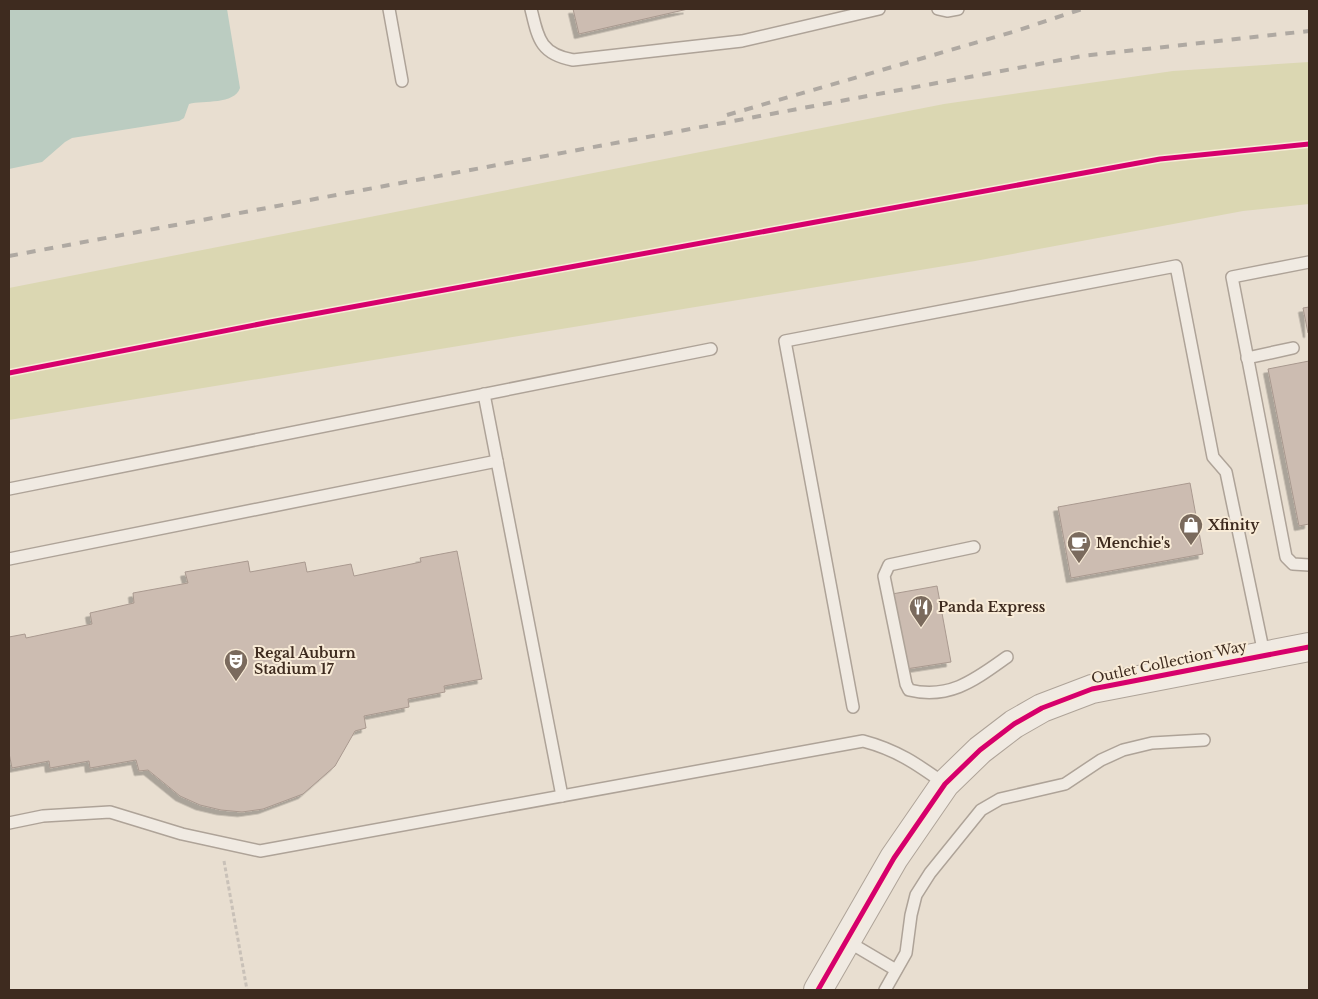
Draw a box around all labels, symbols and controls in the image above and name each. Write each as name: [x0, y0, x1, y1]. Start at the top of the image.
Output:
shop icon: Xfinity: [1178, 512, 1204, 546]
place label: Xfinity: [1207, 516, 1260, 534]
cafe icon: Menchie's: [1066, 530, 1092, 564]
place label: Menchie's: [1096, 534, 1171, 552]
restaurant icon: Panda Express: [908, 594, 934, 628]
place label: Panda Express: [938, 598, 1046, 616]
street label: Outlet Collection Way: [1089, 637, 1249, 687]
place label: Regal Auburn Stadium 17: [254, 644, 356, 678]
theatre icon: Regal Auburn Stadium 17: [223, 648, 249, 682]

